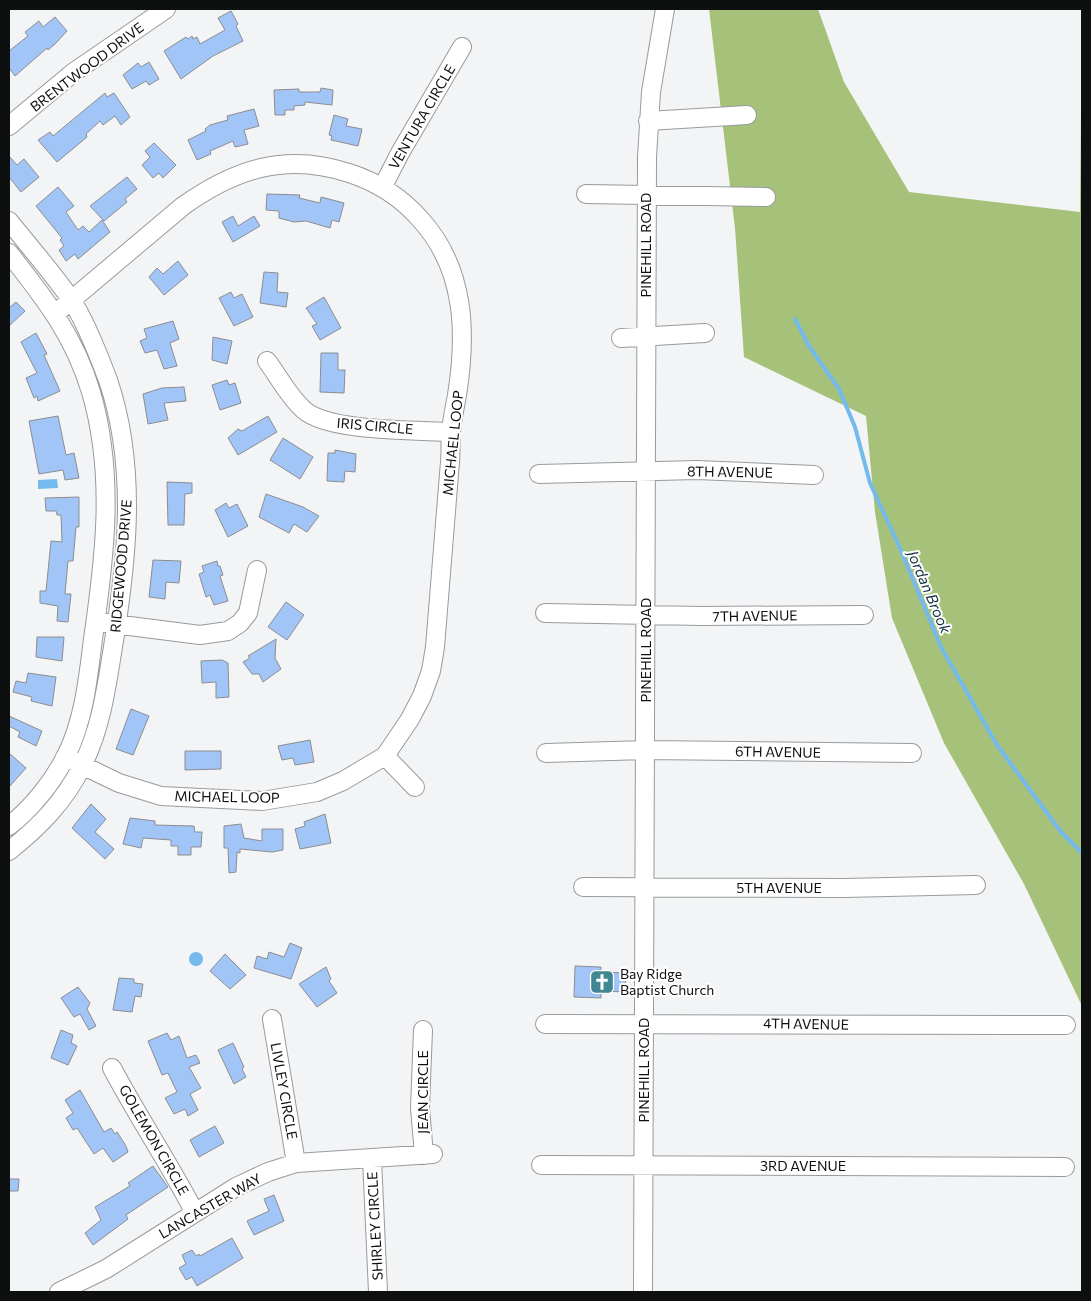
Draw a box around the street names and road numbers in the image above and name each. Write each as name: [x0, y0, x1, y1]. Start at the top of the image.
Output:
street label: BRENTWOOD DRIVE: [27, 18, 147, 115]
street label: VENTURA CIRCLE: [385, 61, 458, 172]
street label: PINEHILL ROAD: [637, 193, 654, 297]
street label: MICHAEL LOOP: [439, 389, 466, 496]
street label: IRIS CIRCLE: [336, 414, 414, 437]
street label: 8TH AVENUE: [687, 462, 773, 481]
street label: RIDGEWOOD DRIVE: [106, 499, 135, 633]
street label: PINEHILL ROAD: [637, 598, 654, 702]
street label: 7TH AVENUE: [712, 606, 798, 625]
street label: 6TH AVENUE: [735, 742, 821, 761]
street label: MICHAEL LOOP: [174, 787, 280, 806]
street label: 5TH AVENUE: [736, 879, 822, 896]
street label: 4TH AVENUE: [763, 1014, 849, 1033]
street label: PINEHILL ROAD: [635, 1018, 652, 1122]
street label: LIVLEY CIRCLE: [268, 1041, 301, 1141]
street label: JEAN CIRCLE: [414, 1050, 431, 1134]
street label: GOLEMON CIRCLE: [116, 1082, 193, 1198]
street label: 3RD AVENUE: [760, 1157, 846, 1174]
street label: LANCASTER WAY: [155, 1169, 264, 1242]
street label: SHIRLEY CIRCLE: [363, 1171, 386, 1281]

